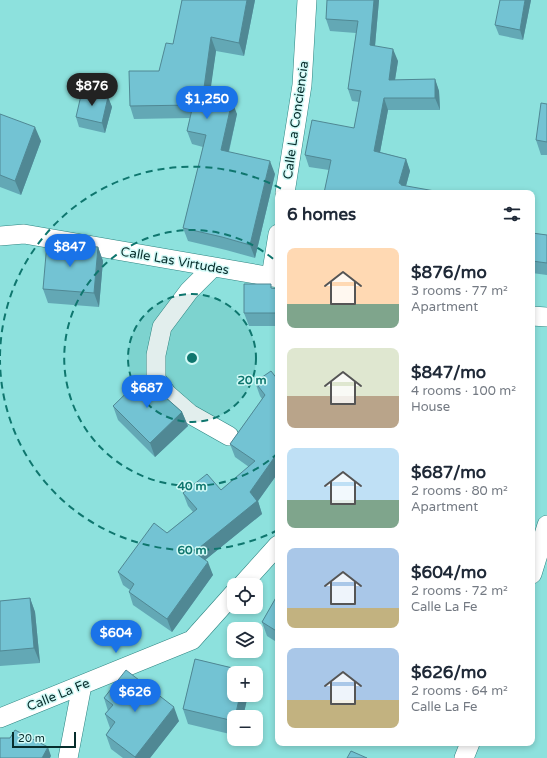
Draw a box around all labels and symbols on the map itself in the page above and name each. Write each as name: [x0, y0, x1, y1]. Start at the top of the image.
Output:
street label: Calle La Conciencia: [280, 60, 312, 180]
pin: $876: [68, 73, 116, 107]
pin: $1,250: [174, 86, 240, 120]
pin: $847: [46, 234, 94, 268]
street label: Calle Las Virtudes: [119, 244, 230, 278]
centre of rings: [185, 351, 199, 365]
text: 20 m: [237, 373, 267, 387]
pin: $687: [123, 375, 171, 409]
text: 40 m: [177, 479, 207, 493]
text: 60 m: [177, 543, 207, 557]
pin: $604: [92, 620, 140, 654]
street label: Calle La Fe: [25, 675, 92, 715]
pin: $626: [111, 679, 159, 713]
scale bar: [12, 730, 76, 749]

